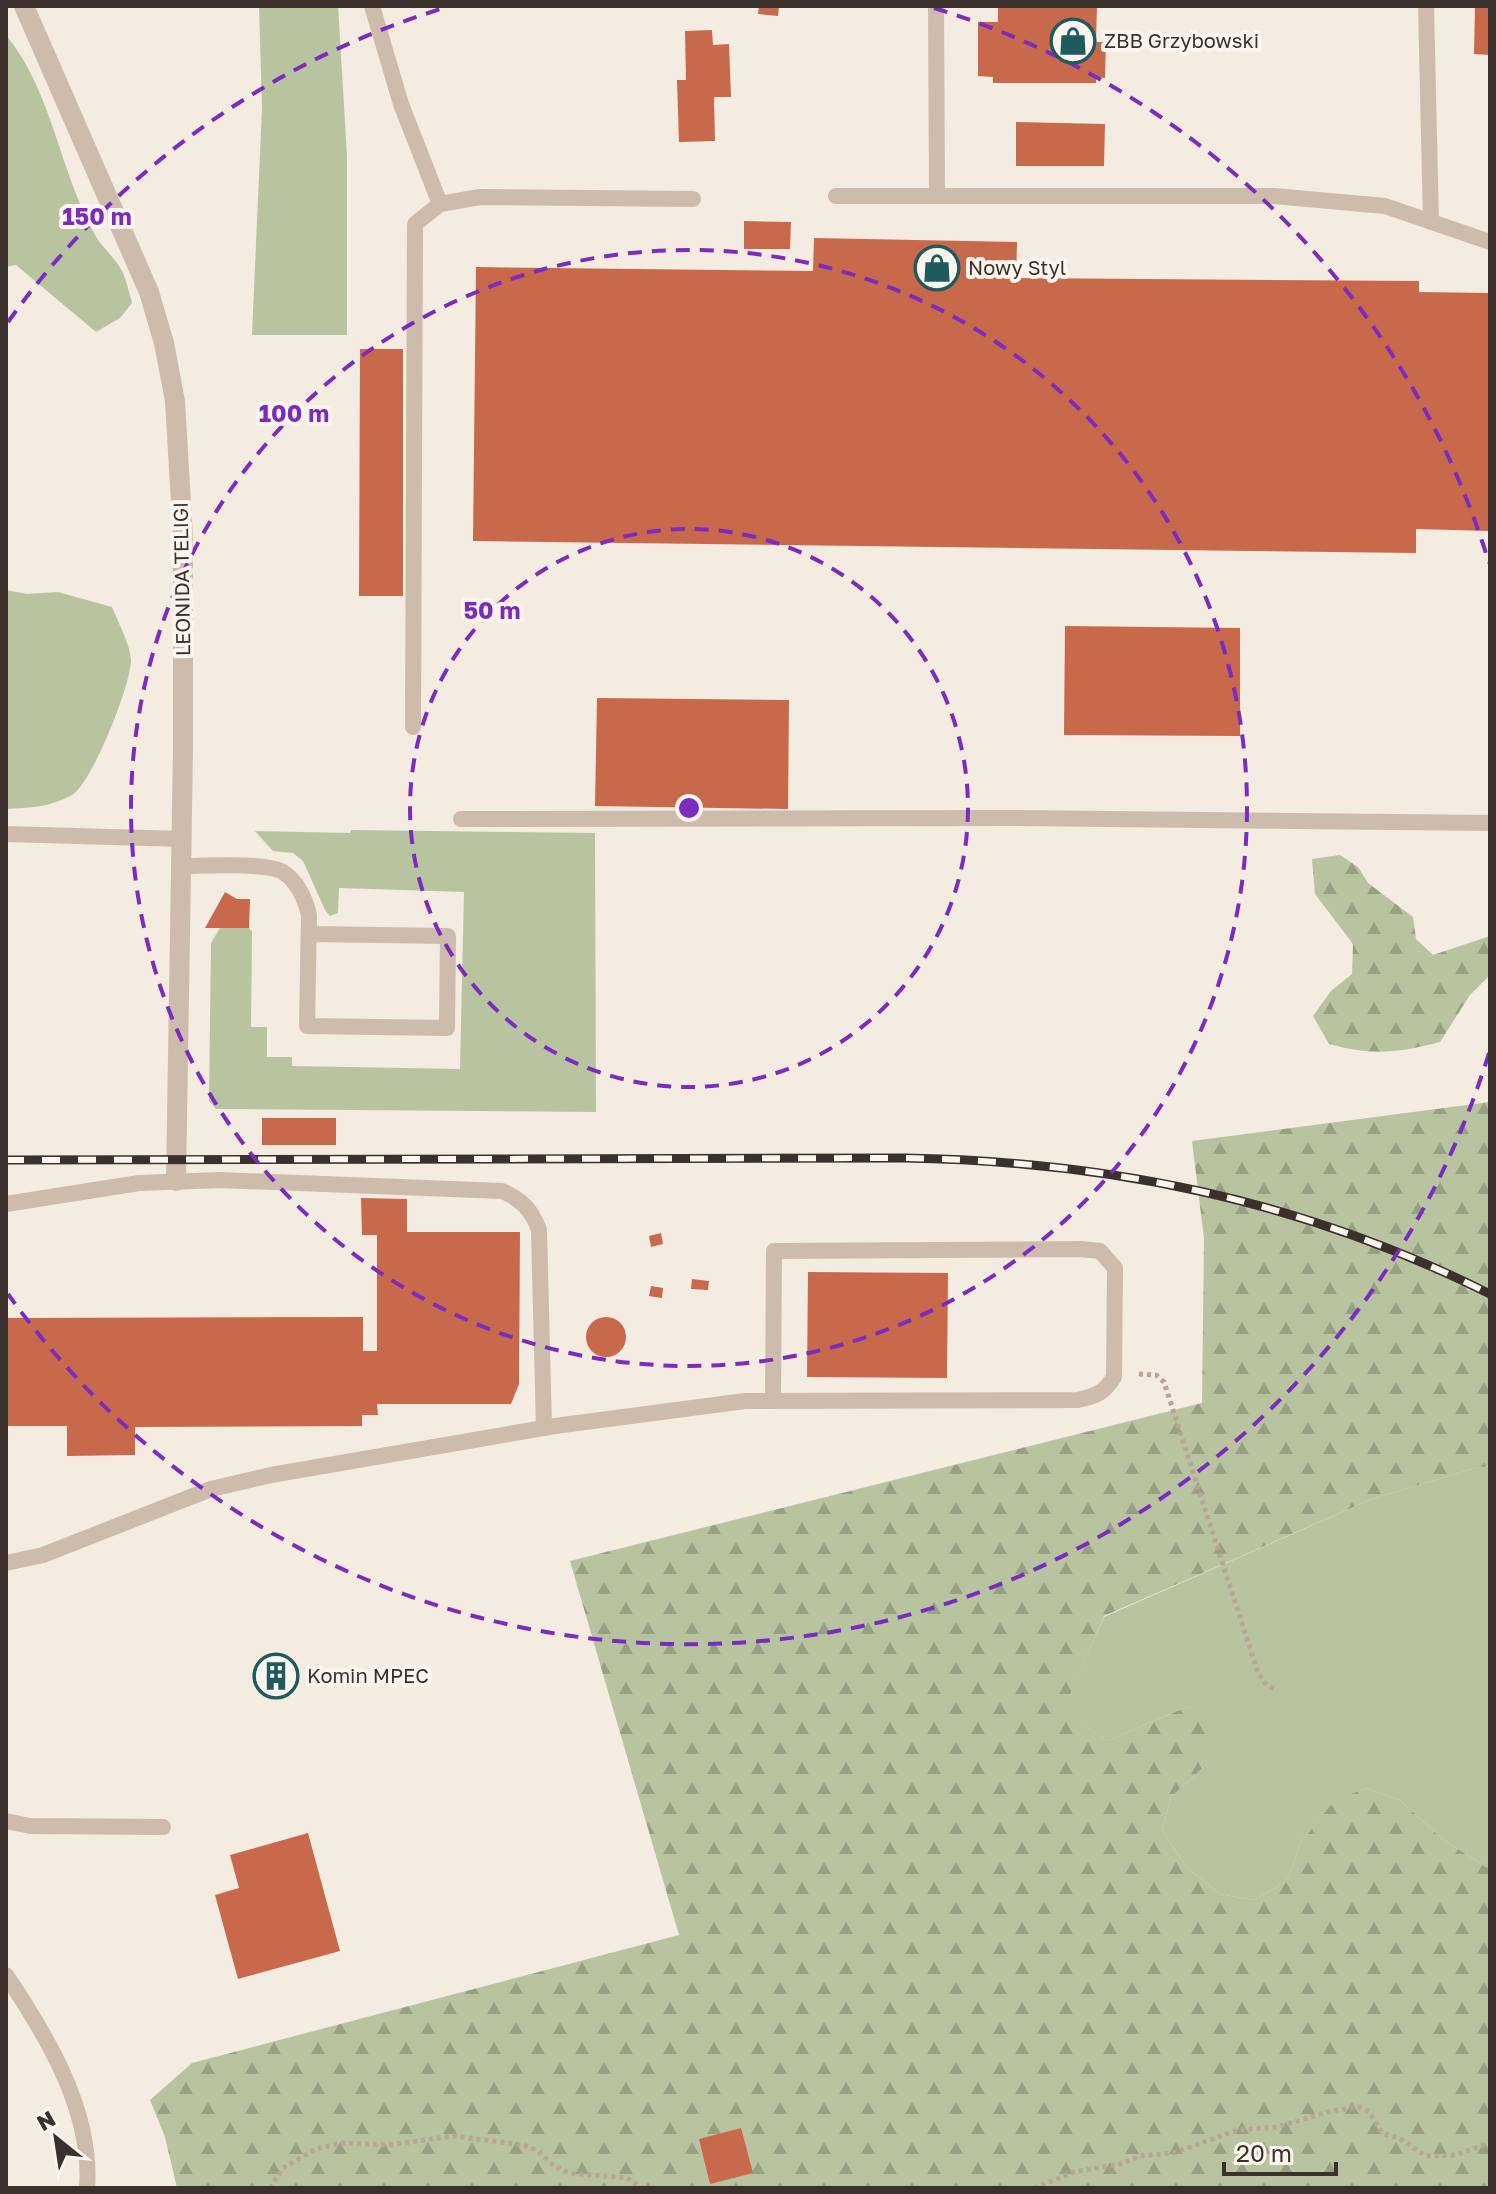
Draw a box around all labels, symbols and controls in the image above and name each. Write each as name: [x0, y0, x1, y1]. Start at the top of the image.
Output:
shop icon: ZBB Grzybowski: [1049, 17, 1097, 65]
place label: ZBB Grzybowski: [1104, 28, 1259, 52]
text: 150 m: [62, 201, 132, 230]
shop icon: Nowy Styl: [913, 244, 961, 292]
place label: Nowy Styl: [968, 255, 1066, 279]
text: 100 m: [259, 398, 329, 427]
street label: LEONIDA TELIGI: [168, 502, 194, 656]
text: 50 m: [463, 595, 521, 624]
centre of rings: [675, 794, 703, 822]
building icon: Komin MPEC: [252, 1652, 300, 1700]
place label: Komin MPEC: [307, 1663, 429, 1687]
north arrow: [16, 2098, 96, 2178]
text: N: [32, 2104, 60, 2136]
scale bar: [1224, 2126, 1336, 2176]
text: 20 m: [1236, 2138, 1292, 2167]

